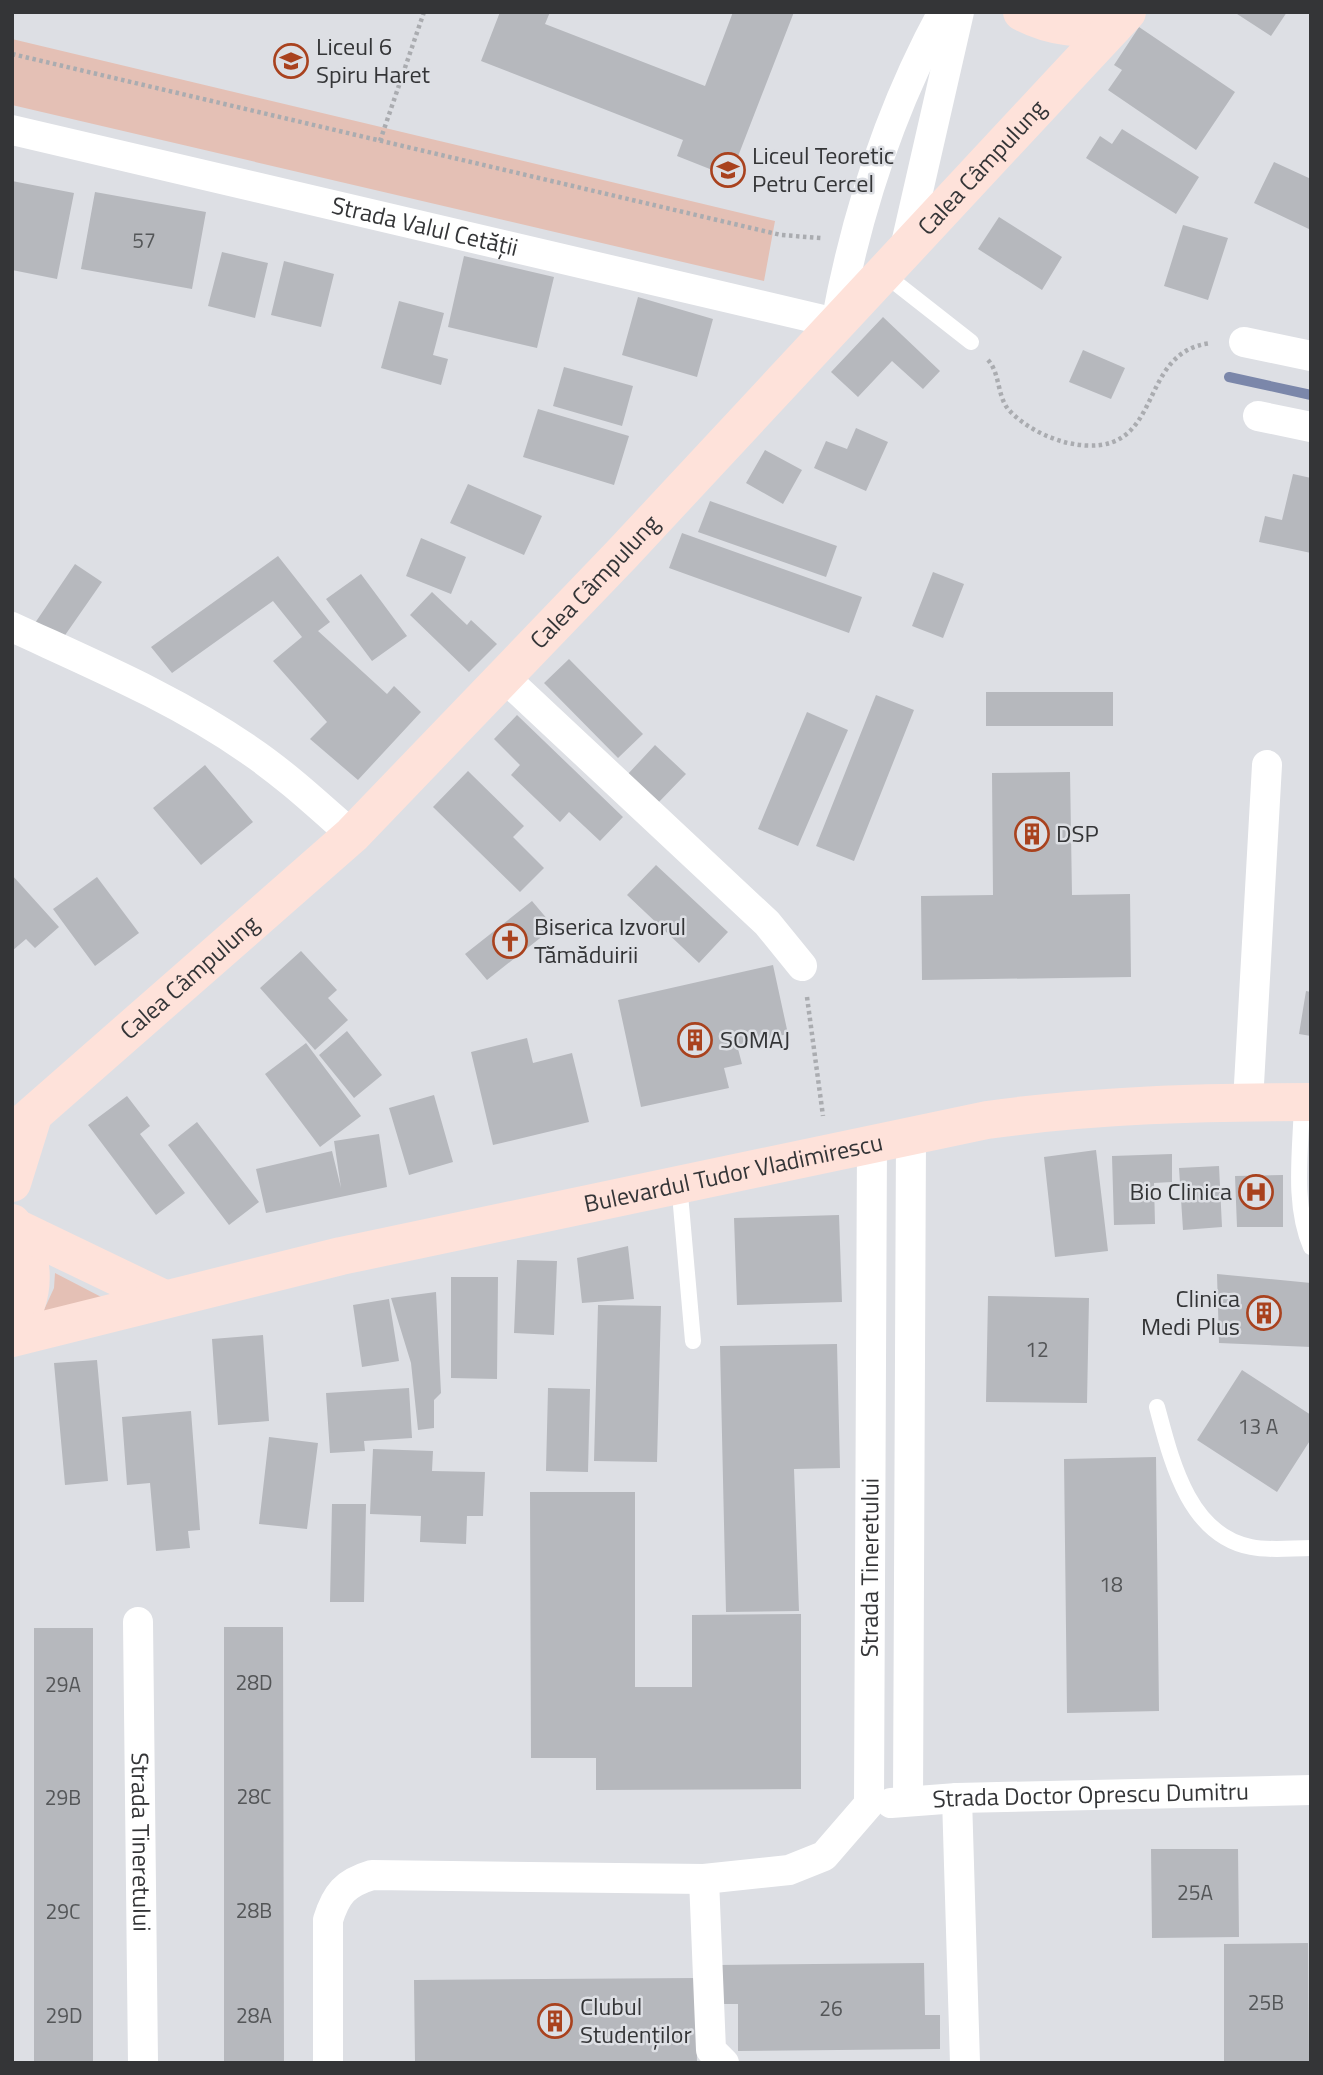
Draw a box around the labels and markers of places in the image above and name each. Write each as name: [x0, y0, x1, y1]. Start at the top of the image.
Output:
place label: Liceul 6 Spiru Haret: [316, 28, 431, 92]
school or university icon: Liceul 6 Spiru Haret: [272, 42, 310, 80]
place label: Liceul Teoretic Petru Cercel: [752, 137, 894, 201]
school or university icon: Liceul Teoretic Petru Cercel: [709, 151, 747, 189]
building icon: DSP: [1013, 815, 1051, 853]
place label: DSP: [1056, 815, 1099, 851]
place label: Biserica Izvorul Tămăduirii: [534, 908, 686, 972]
church icon: Biserica Izvorul Tămăduirii: [491, 922, 529, 960]
building icon: SOMAJ: [676, 1021, 714, 1059]
place label: SOMAJ: [720, 1021, 790, 1057]
place label: Bio Clinica: [1130, 1173, 1232, 1209]
hospital icon: Bio Clinica: [1237, 1173, 1275, 1211]
place label: Clinica Medi Plus: [1141, 1280, 1240, 1344]
building icon: Clinica Medi Plus: [1245, 1294, 1283, 1332]
place label: Clubul Studenților: [580, 1988, 692, 2052]
building icon: Clubul Studenților: [536, 2002, 574, 2040]

